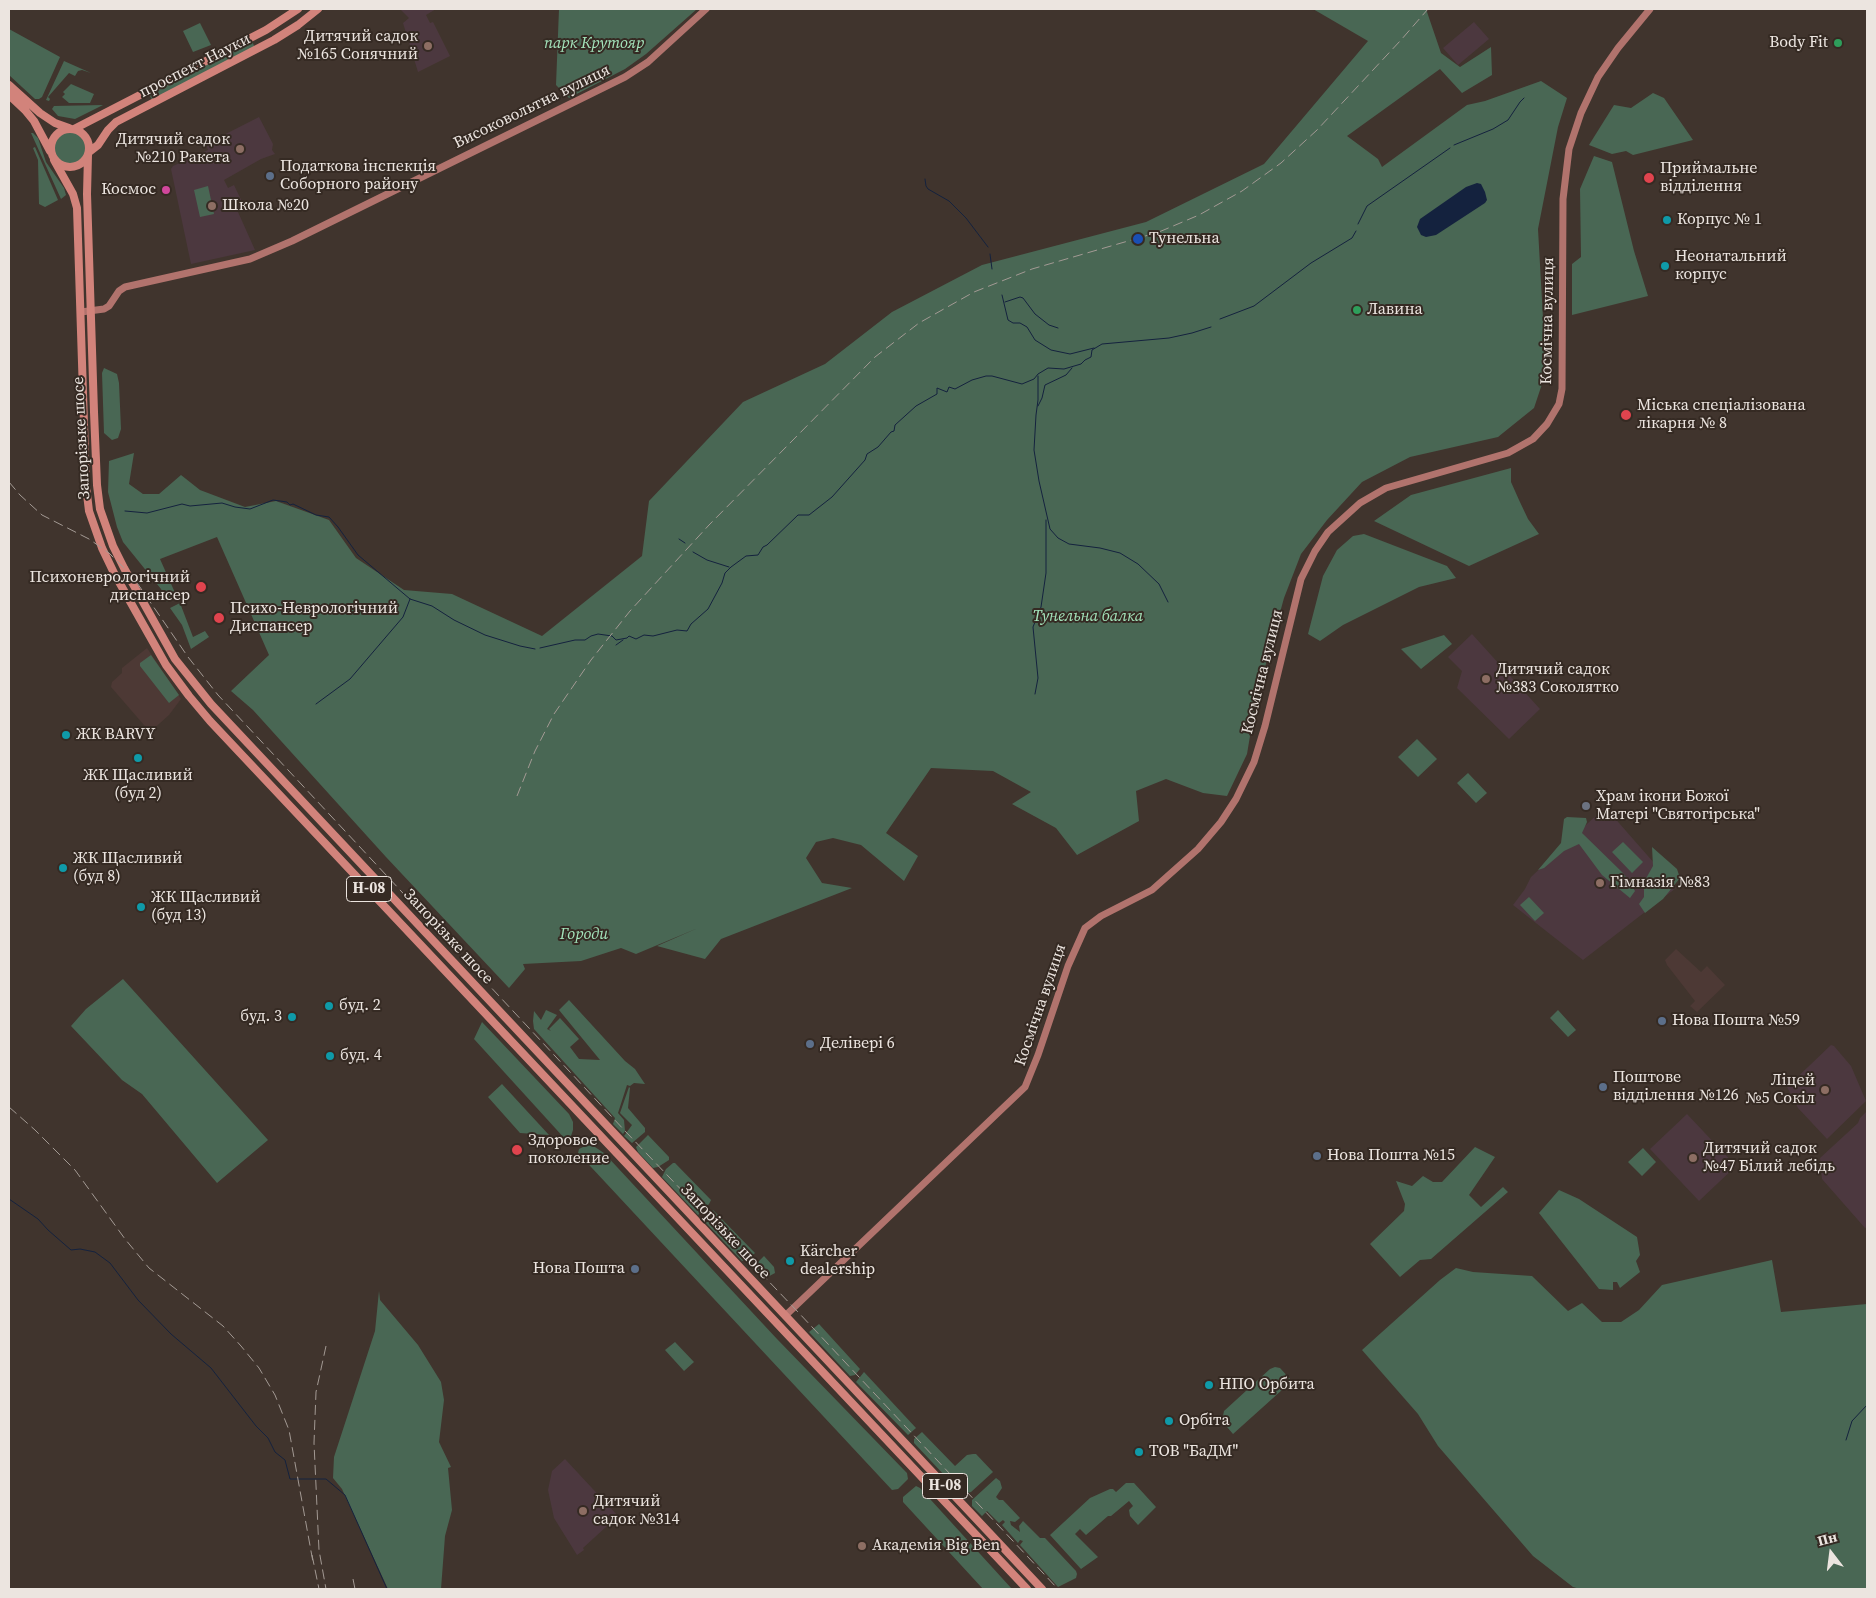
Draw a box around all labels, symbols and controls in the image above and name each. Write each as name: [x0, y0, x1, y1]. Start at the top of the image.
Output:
place label: Дитячий садок №165 Сонячний: [297, 27, 418, 65]
street label: проспект Науки: [136, 30, 254, 102]
place label: Body Fit: [1769, 33, 1828, 53]
park label: парк Крутояр: [544, 34, 644, 54]
marker: Body Fit: [1832, 37, 1844, 49]
marker: Дитячий садок №165 Сонячний: [422, 40, 434, 52]
street label: Високовольтна вулиця: [451, 61, 613, 153]
place label: Дитячий садок №210 Ракета: [116, 130, 230, 168]
marker: Дитячий садок №210 Ракета: [234, 143, 246, 155]
place label: Податкова інспекція Соборного району: [280, 157, 436, 195]
place label: Приймальне відділення: [1660, 159, 1757, 197]
marker: Податкова інспекція Соборного району: [264, 170, 276, 182]
marker: Приймальне відділення: [1642, 171, 1656, 185]
place label: Космос: [101, 180, 156, 200]
marker: Космос: [160, 184, 172, 196]
place label: Школа №20: [222, 196, 309, 216]
marker: Школа №20: [206, 200, 218, 212]
place label: Корпус № 1: [1677, 210, 1762, 230]
marker: Корпус № 1: [1661, 214, 1673, 226]
place label: Тунельна: [1149, 229, 1220, 249]
marker: Тунельна: [1131, 232, 1145, 246]
place label: Неонатальний корпус: [1675, 247, 1787, 285]
street label: Космічна вулиця: [1537, 257, 1559, 385]
marker: Неонатальний корпус: [1659, 260, 1671, 272]
place label: Лавина: [1367, 300, 1423, 320]
marker: Лавина: [1351, 304, 1363, 316]
street label: Запорізьке шосе: [69, 376, 95, 500]
place label: Міська спеціалізована лікарня № 8: [1637, 396, 1806, 434]
marker: Міська спеціалізована лікарня № 8: [1619, 408, 1633, 422]
place label: Психоневрологічний диспансер: [29, 568, 190, 606]
marker: Психоневрологічний диспансер: [194, 580, 208, 594]
place label: Психо-Неврологічний Диспансер: [230, 599, 398, 637]
park label: Тунельна балка: [1033, 607, 1143, 627]
street label: Космічна вулиця: [1238, 608, 1288, 736]
marker: Психо-Неврологічний Диспансер: [212, 611, 226, 625]
place label: Дитячий садок №383 Соколятко: [1496, 660, 1619, 698]
marker: Дитячий садок №383 Соколятко: [1480, 673, 1492, 685]
place label: ЖК BARVY: [76, 725, 155, 745]
marker: ЖК BARVY: [60, 729, 72, 741]
marker: ЖК Щасливий (буд 2): [132, 752, 144, 764]
place label: ЖК Щасливий (буд 2): [83, 766, 193, 804]
place label: Храм ікони Божої Матері "Святогірська": [1596, 787, 1760, 825]
marker: Храм ікони Божої Матері "Святогірська": [1580, 800, 1592, 812]
place label: ЖК Щасливий (буд 8): [73, 849, 183, 887]
marker: ЖК Щасливий (буд 8): [57, 862, 69, 874]
place label: Гімназія №83: [1610, 873, 1710, 893]
road number: Н-08: [346, 876, 392, 902]
marker: Гімназія №83: [1594, 877, 1606, 889]
street label: Запорізьке шосе: [399, 885, 497, 989]
place label: ЖК Щасливий (буд 13): [151, 888, 261, 926]
marker: ЖК Щасливий (буд 13): [135, 901, 147, 913]
park label: Городи: [560, 925, 608, 945]
street label: Космічна вулиця: [1011, 942, 1071, 1068]
place label: буд. 2: [339, 996, 381, 1016]
marker: буд. 2: [323, 1000, 335, 1012]
place label: буд. 3: [240, 1007, 282, 1027]
marker: буд. 3: [286, 1011, 298, 1023]
place label: Нова Пошта №59: [1672, 1011, 1800, 1031]
marker: Нова Пошта №59: [1656, 1015, 1668, 1027]
place label: Делівері 6: [820, 1034, 895, 1054]
marker: Делівері 6: [804, 1038, 816, 1050]
place label: буд. 4: [340, 1046, 382, 1066]
marker: буд. 4: [324, 1050, 336, 1062]
place label: Поштове відділення №126: [1613, 1068, 1739, 1106]
place label: Ліцей №5 Сокіл: [1745, 1071, 1815, 1109]
marker: Поштове відділення №126: [1597, 1081, 1609, 1093]
marker: Ліцей №5 Сокіл: [1819, 1084, 1831, 1096]
place label: Здоровое поколение: [528, 1131, 609, 1169]
place label: Дитячий садок №47 Білий лебідь: [1703, 1139, 1835, 1177]
marker: Здоровое поколение: [510, 1143, 524, 1157]
place label: Нова Пошта №15: [1327, 1146, 1455, 1166]
marker: Нова Пошта №15: [1311, 1150, 1323, 1162]
marker: Дитячий садок №47 Білий лебідь: [1687, 1152, 1699, 1164]
street label: Запорізьке шосе: [676, 1180, 774, 1284]
place label: Kärcher dealership: [800, 1242, 875, 1280]
marker: Kärcher dealership: [784, 1255, 796, 1267]
place label: Нова Пошта: [533, 1259, 625, 1279]
marker: Нова Пошта: [629, 1263, 641, 1275]
place label: НПО Орбита: [1219, 1375, 1315, 1395]
marker: НПО Орбита: [1203, 1379, 1215, 1391]
place label: Орбіта: [1179, 1411, 1230, 1431]
marker: Орбіта: [1163, 1415, 1175, 1427]
place label: ТОВ "БаДМ": [1149, 1442, 1238, 1462]
marker: ТОВ "БаДМ": [1133, 1446, 1145, 1458]
road number: Н-08: [922, 1474, 968, 1498]
place label: Дитячий садок №314: [593, 1492, 680, 1530]
marker: Дитячий садок №314: [577, 1505, 589, 1517]
text: Пн: [1815, 1526, 1839, 1551]
north arrow: [1806, 1528, 1856, 1578]
place label: Академія Big Ben: [872, 1536, 1000, 1556]
marker: Академія Big Ben: [856, 1540, 868, 1552]

